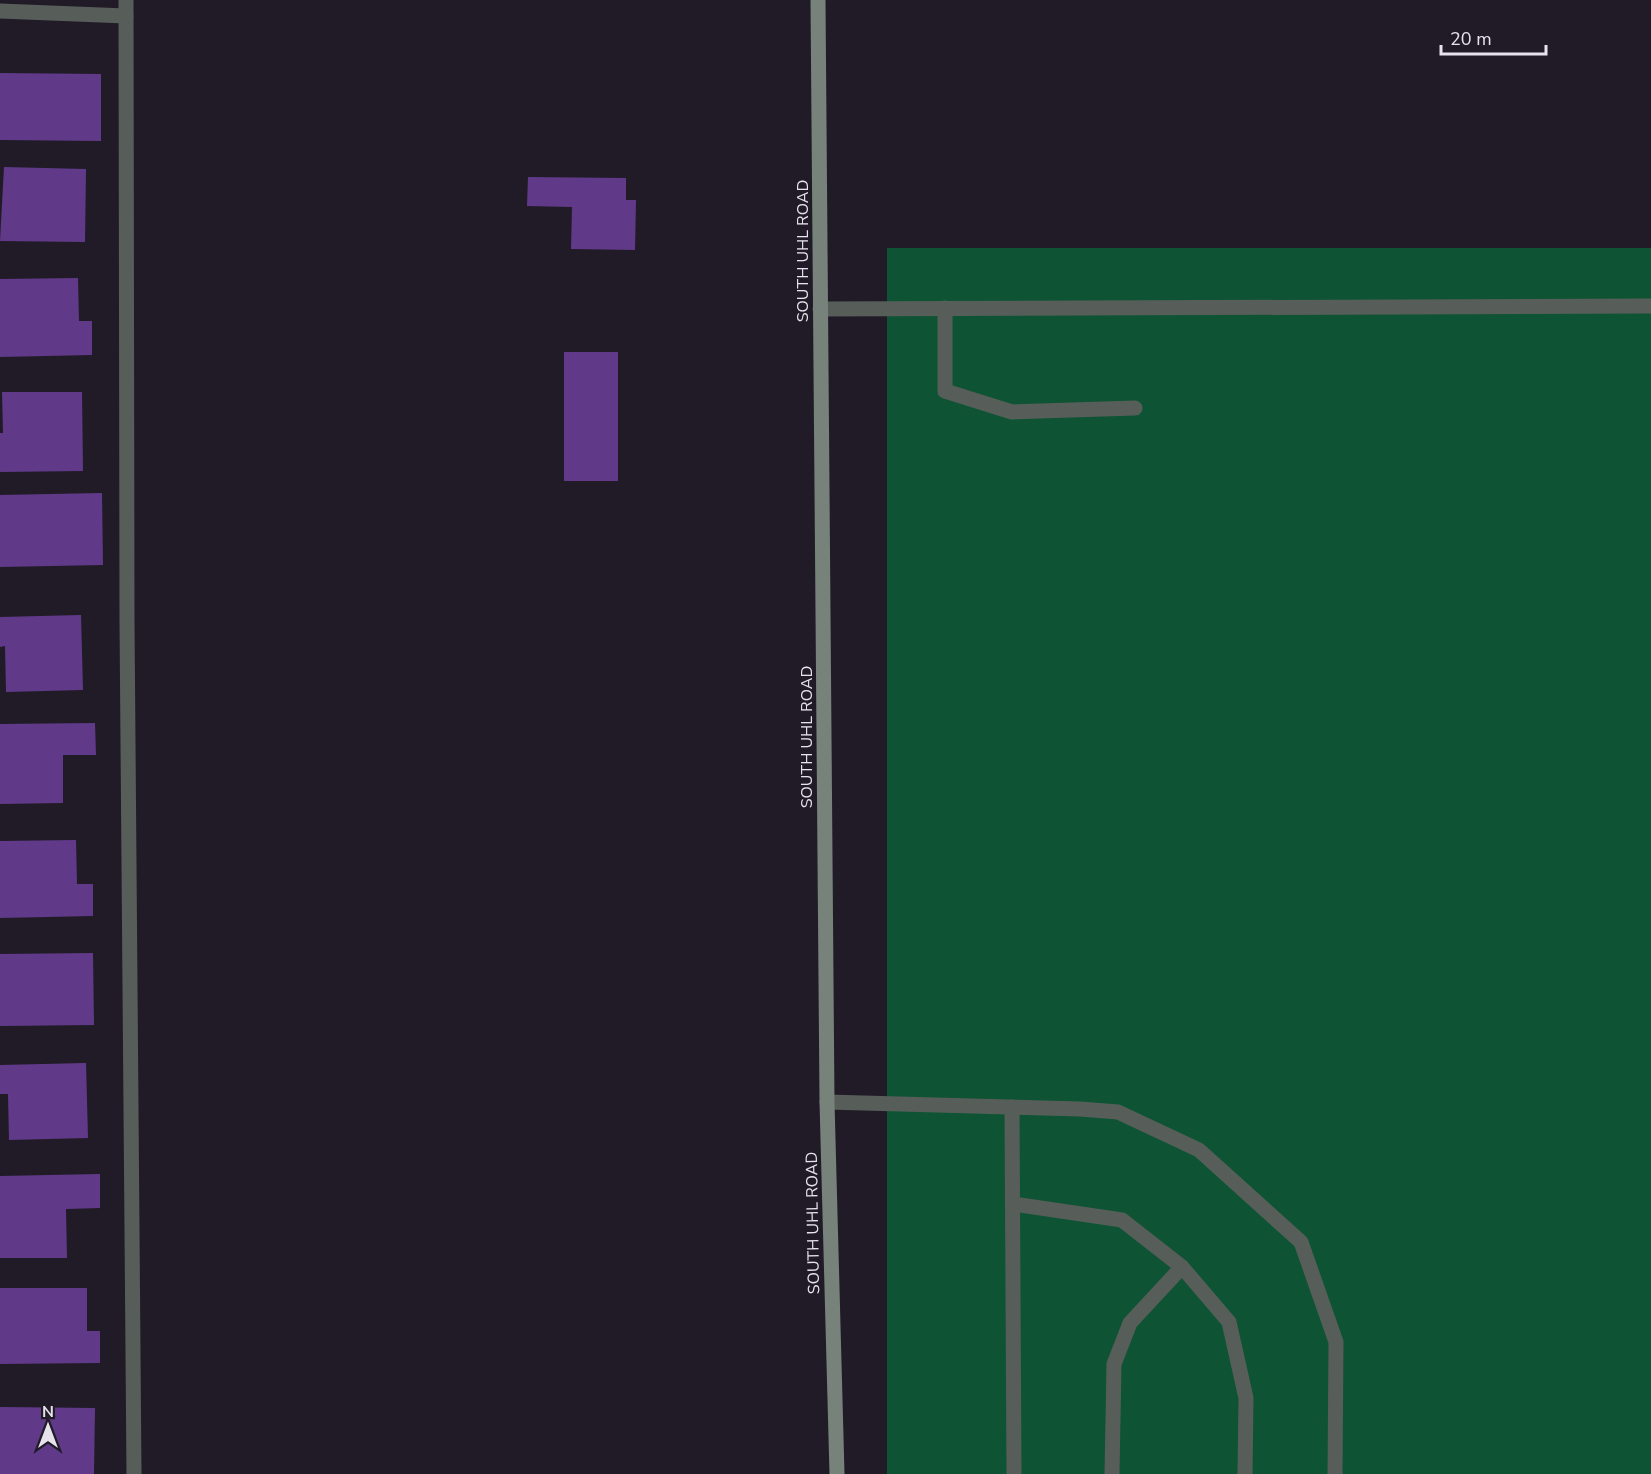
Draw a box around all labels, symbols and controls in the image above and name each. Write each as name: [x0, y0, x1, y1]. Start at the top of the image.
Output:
scale bar: [1441, 18, 1546, 56]
text: 20 m: [1450, 27, 1492, 51]
street label: SOUTH UHL ROAD: [792, 180, 814, 322]
street label: SOUTH UHL ROAD: [796, 666, 818, 808]
street label: SOUTH UHL ROAD: [801, 1152, 825, 1294]
north arrow: [18, 1396, 78, 1456]
text: N: [42, 1401, 54, 1423]

